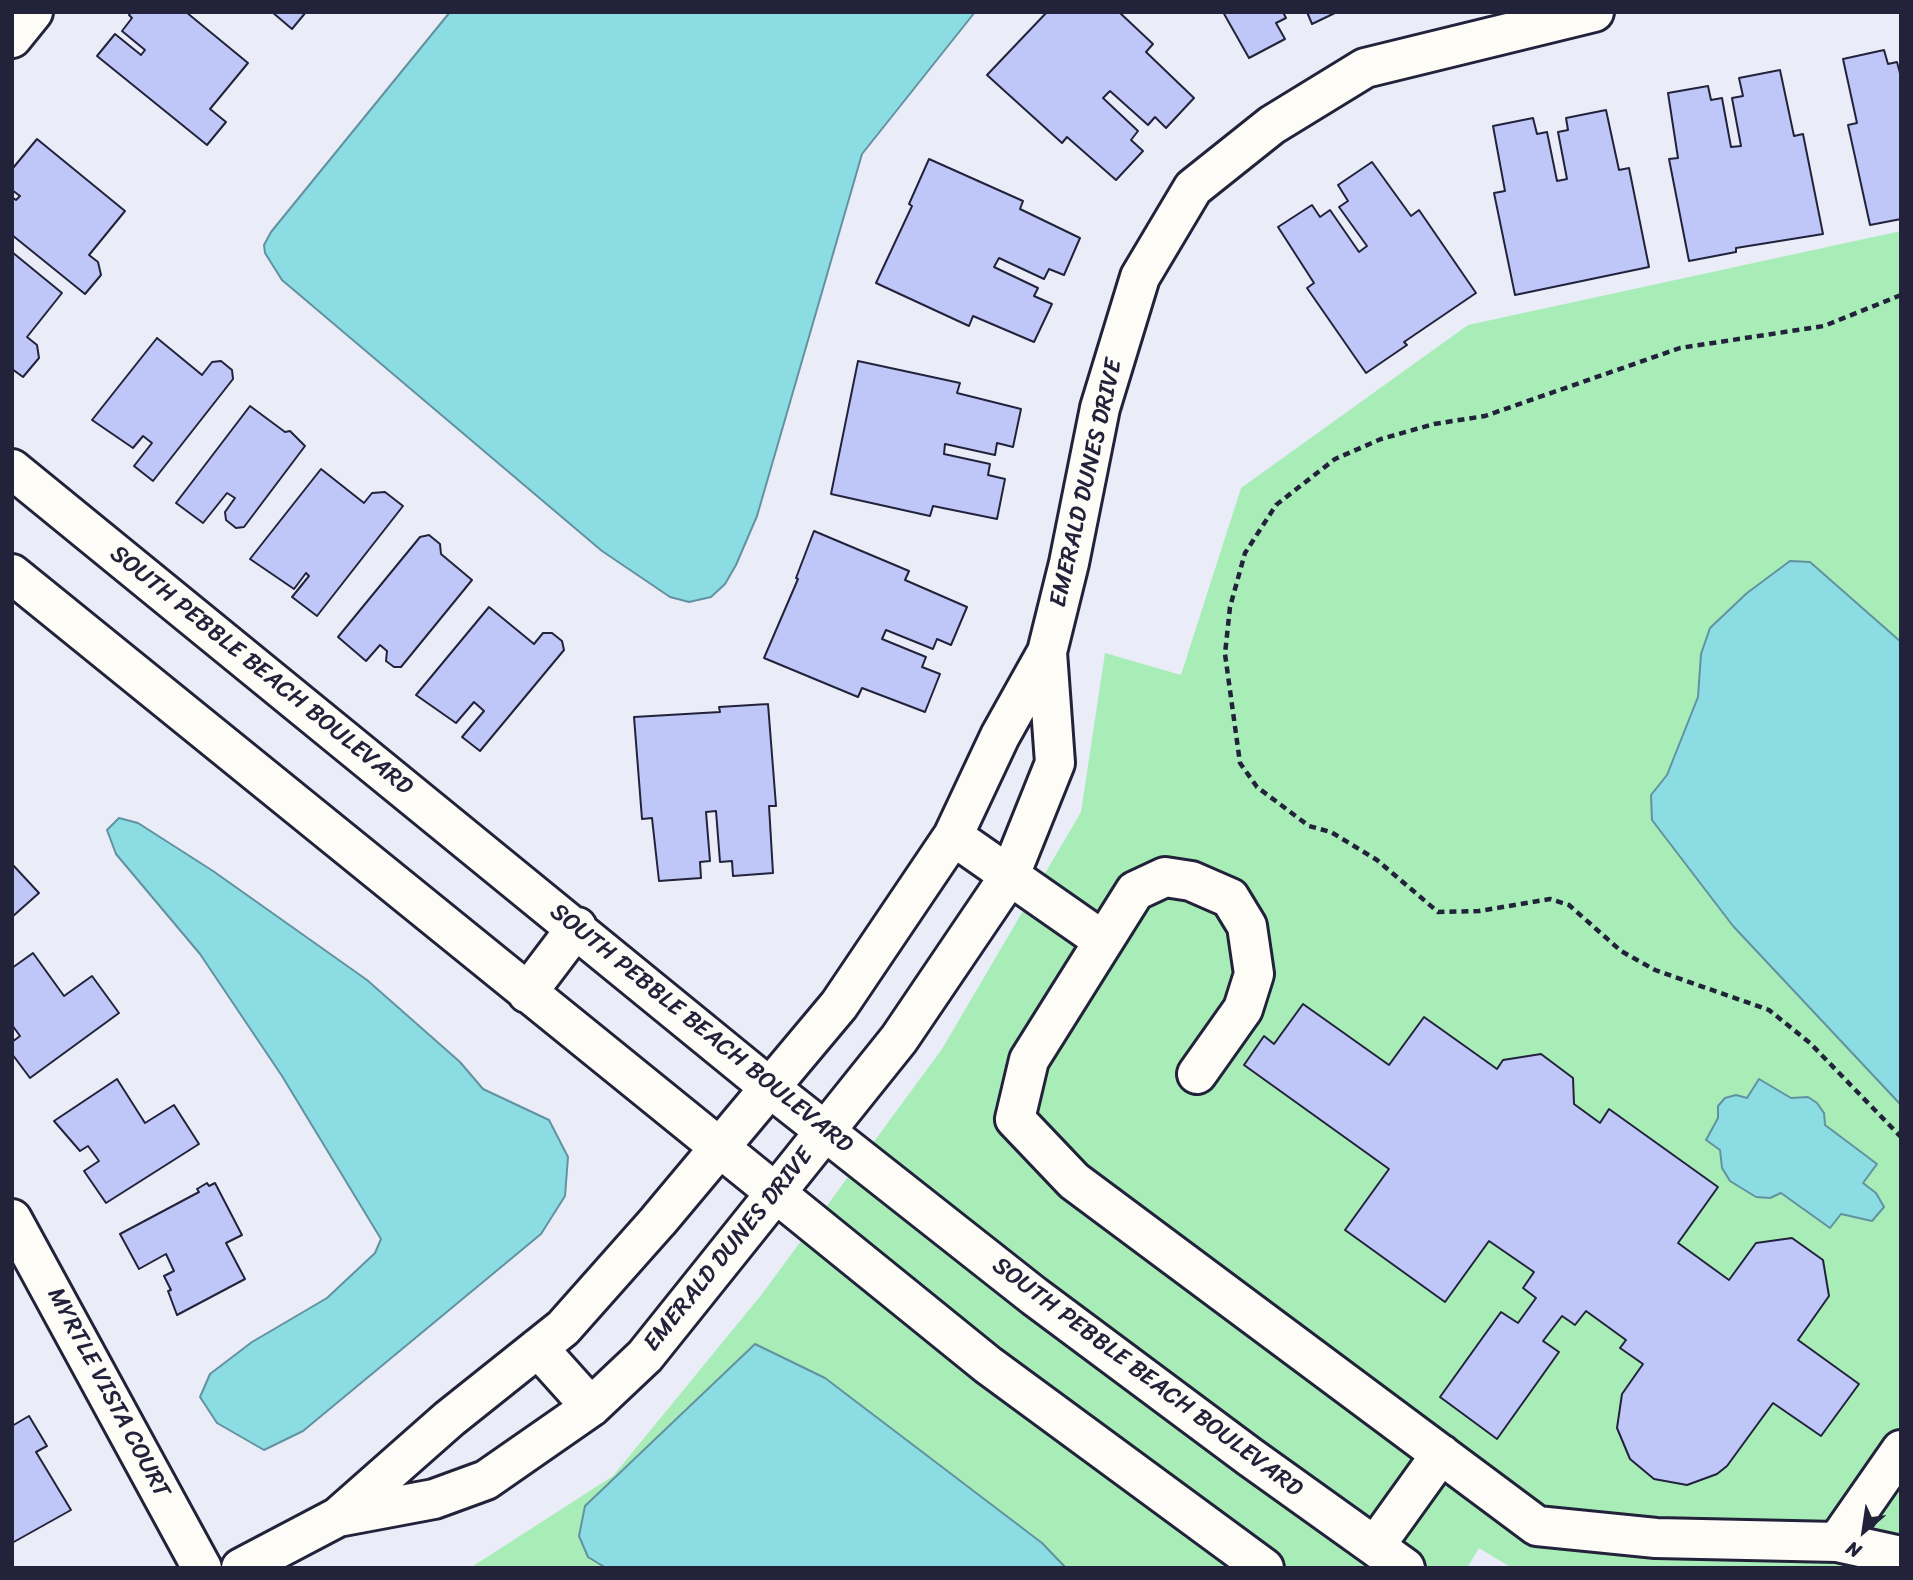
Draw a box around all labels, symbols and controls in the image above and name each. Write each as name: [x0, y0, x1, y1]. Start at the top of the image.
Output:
street label: EMERALD DUNES DRIVE: [1044, 356, 1130, 610]
street label: SOUTH PEBBLE BEACH BOULEVARD: [104, 540, 418, 802]
street label: SOUTH PEBBLE BEACH BOULEVARD: [544, 898, 858, 1160]
street label: EMERALD DUNES DRIVE: [638, 1142, 820, 1358]
street label: SOUTH PEBBLE BEACH BOULEVARD: [986, 1252, 1308, 1504]
street label: MYRTLE VISTA COURT: [40, 1283, 176, 1503]
north arrow: [1829, 1496, 1899, 1566]
text: N: [1840, 1532, 1867, 1567]

